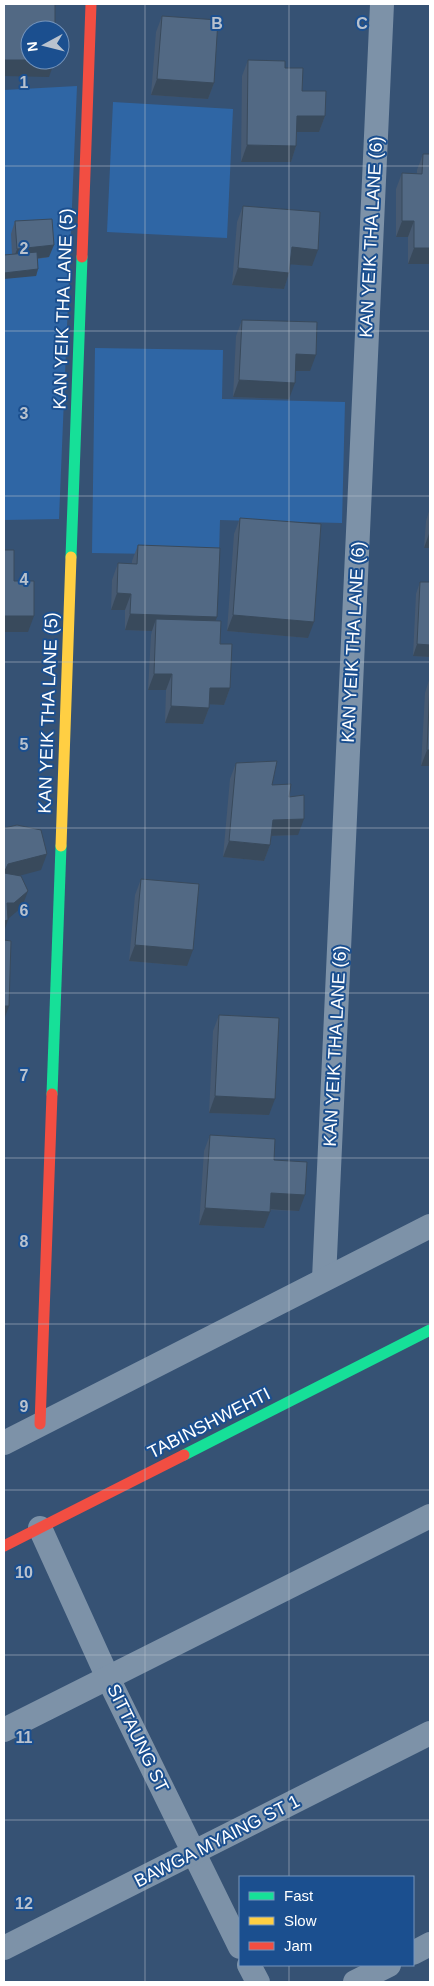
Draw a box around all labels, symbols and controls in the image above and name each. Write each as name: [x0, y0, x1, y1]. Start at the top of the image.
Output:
text: B: [211, 15, 223, 32]
text: C: [356, 15, 368, 32]
north arrow: [20, 20, 70, 70]
text: N: [24, 41, 41, 53]
text: 1: [20, 74, 29, 91]
street label: KAN YEIK THA LANE (6): [356, 136, 386, 338]
street label: KAN YEIK THA LANE (5): [49, 208, 77, 410]
text: 2: [20, 240, 29, 257]
text: 3: [20, 405, 29, 422]
street label: KAN YEIK THA LANE (6): [338, 541, 368, 743]
text: 4: [20, 571, 29, 588]
street label: KAN YEIK THA LANE (5): [34, 612, 62, 814]
text: 5: [20, 736, 29, 753]
text: 6: [20, 902, 29, 919]
street label: KAN YEIK THA LANE (6): [320, 945, 350, 1147]
text: 7: [20, 1067, 29, 1084]
text: 8: [20, 1233, 29, 1250]
street label: TABINSHWEHTI: [144, 1384, 274, 1462]
text: 9: [20, 1398, 29, 1415]
text: 10: [15, 1564, 33, 1581]
street label: SITTAUNG ST: [103, 1681, 173, 1795]
text: 11: [16, 1729, 33, 1746]
street label: BAWGA MYAING ST 1: [131, 1791, 303, 1891]
legend: [239, 1876, 414, 1966]
text: Fast: [284, 1887, 314, 1904]
text: 12: [15, 1895, 33, 1912]
text: Slow: [284, 1912, 317, 1929]
text: Jam: [284, 1937, 312, 1954]

